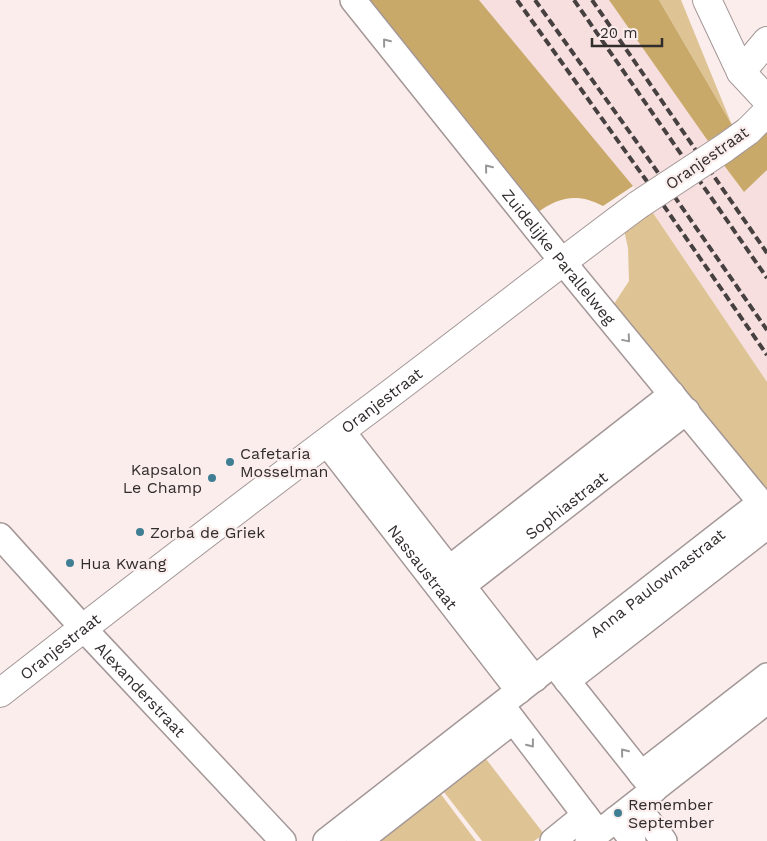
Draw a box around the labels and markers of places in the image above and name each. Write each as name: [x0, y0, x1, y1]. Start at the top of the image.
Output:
place label: Cafetaria Mosselman: [240, 444, 328, 481]
marker: Cafetaria Mosselman: [224, 456, 236, 468]
place label: Kapsalon Le Champ: [123, 460, 202, 497]
marker: Kapsalon Le Champ: [206, 472, 218, 484]
place label: Zorba de Griek: [150, 523, 265, 542]
marker: Zorba de Griek: [134, 526, 146, 538]
place label: Hua Kwang: [80, 554, 167, 573]
marker: Hua Kwang: [64, 557, 76, 569]
place label: Remember September: [628, 795, 715, 832]
marker: Remember September: [612, 807, 624, 819]

